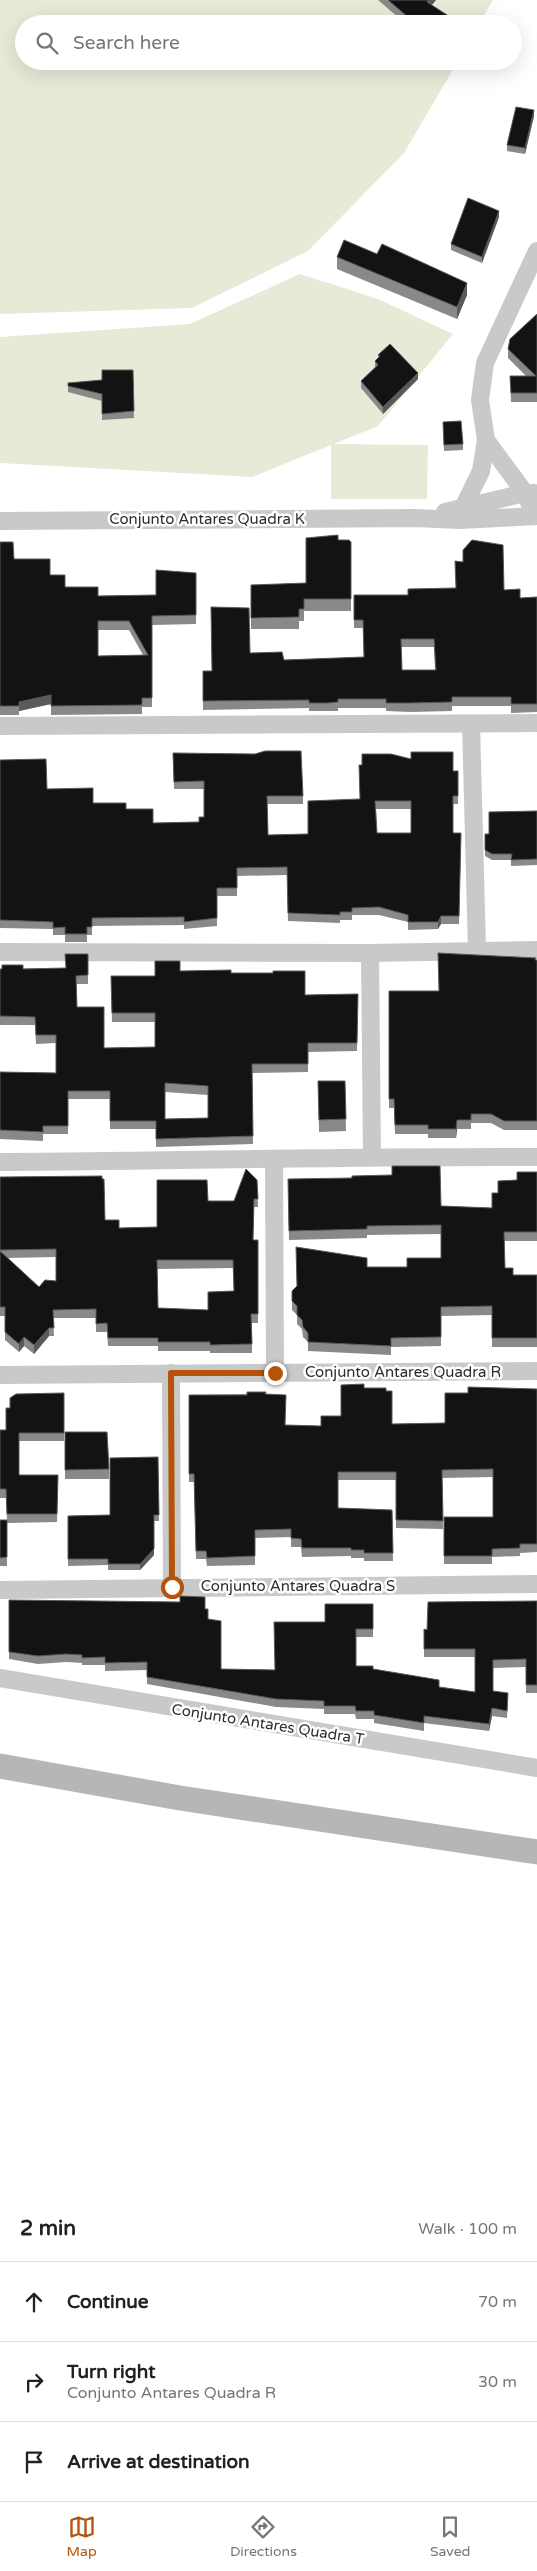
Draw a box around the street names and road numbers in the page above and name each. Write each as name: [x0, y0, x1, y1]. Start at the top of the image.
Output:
street label: Conjunto Antares Quadra K: [109, 510, 305, 528]
street label: Conjunto Antares Quadra R: [305, 1363, 501, 1381]
street label: Conjunto Antares Quadra S: [201, 1577, 395, 1595]
street label: Conjunto Antares Quadra T: [170, 1700, 366, 1748]

